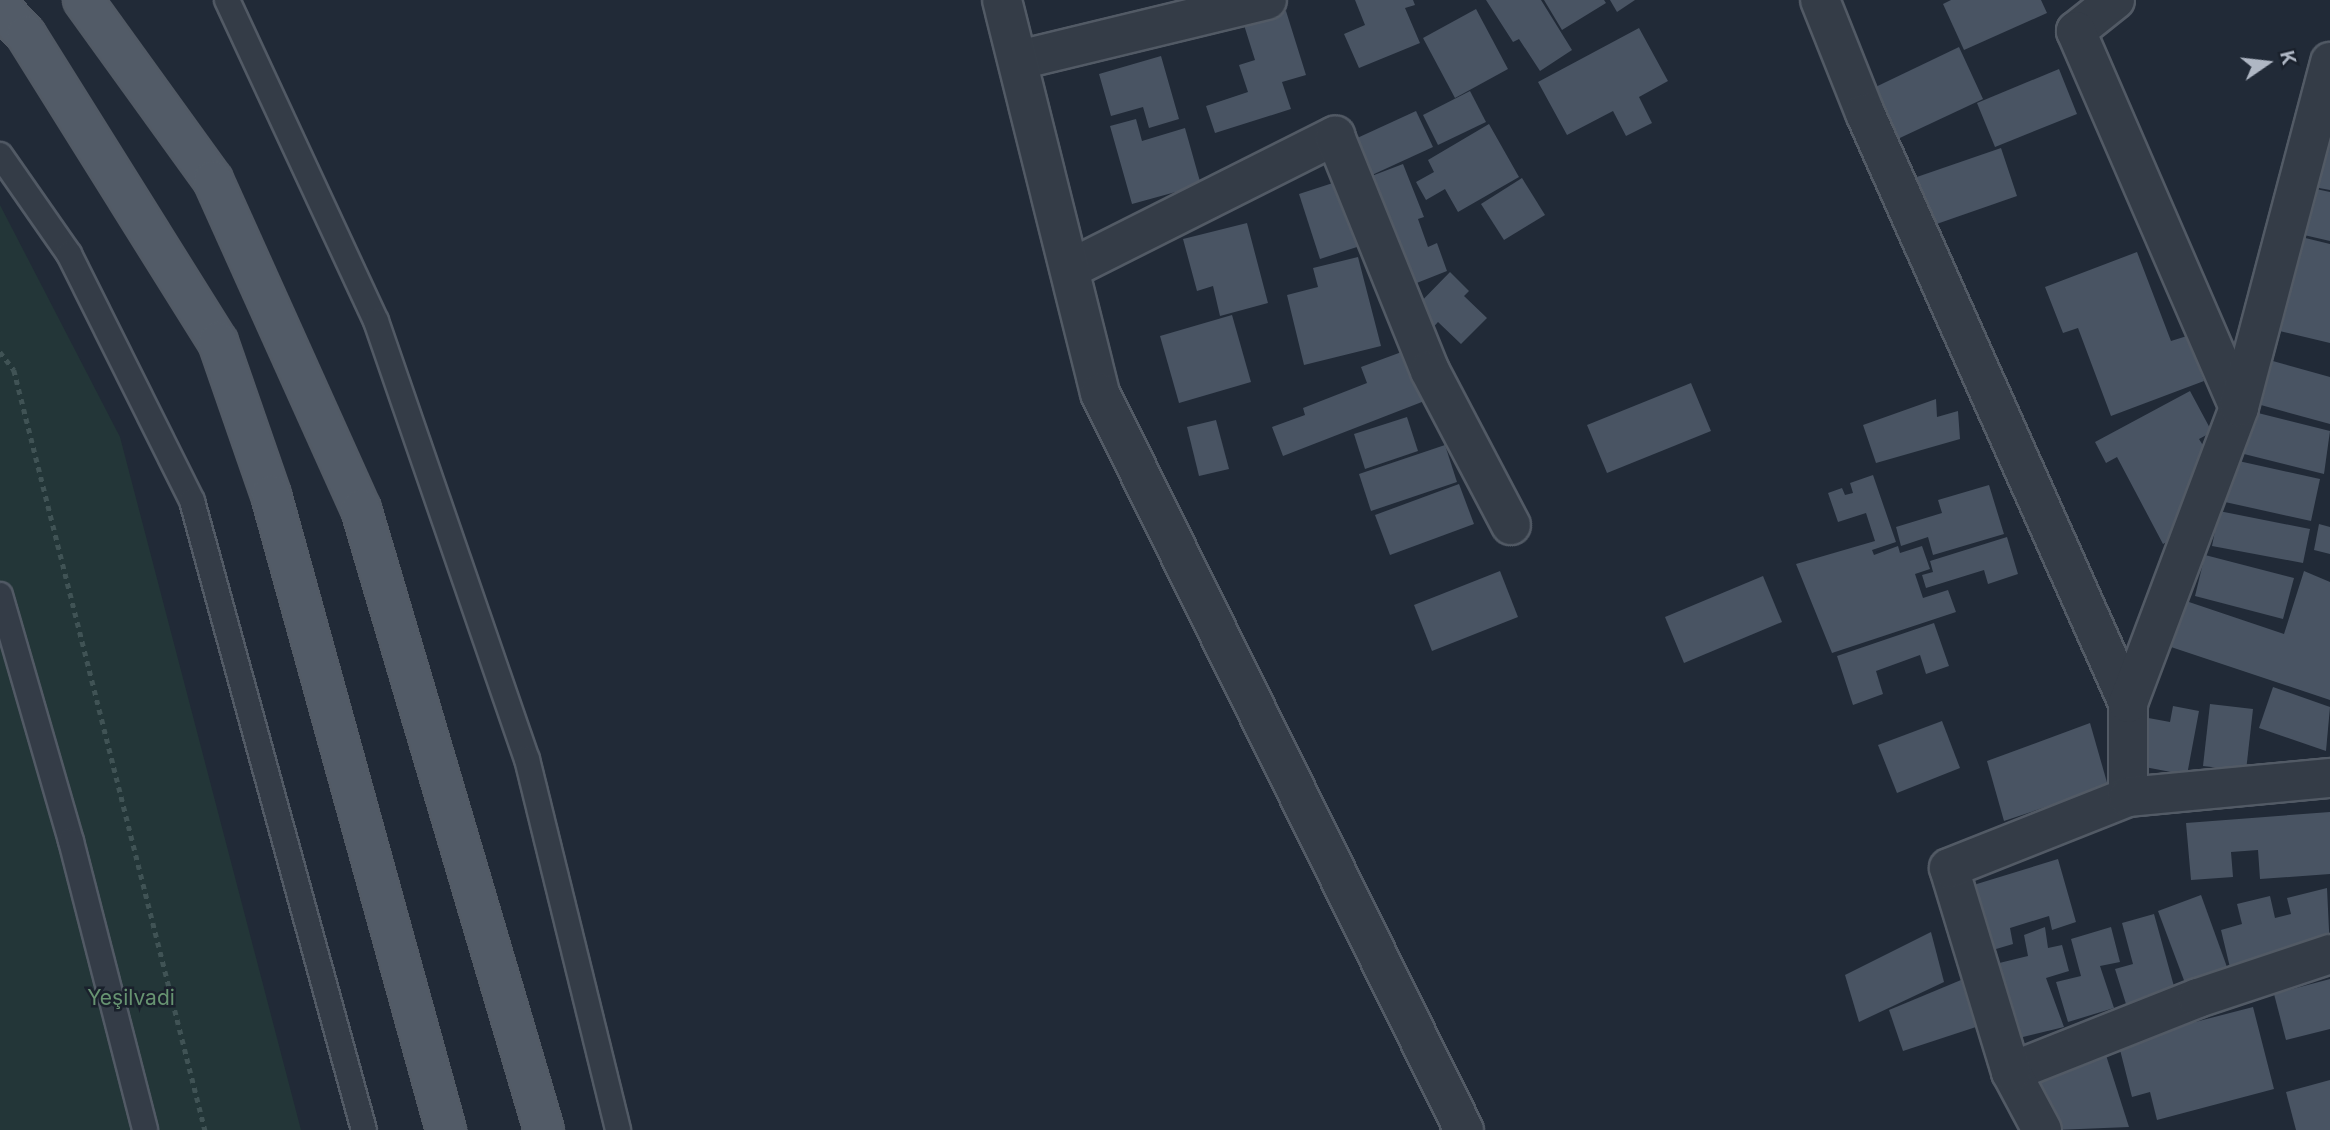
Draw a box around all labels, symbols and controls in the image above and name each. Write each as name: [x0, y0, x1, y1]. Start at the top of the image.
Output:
north arrow: [2232, 28, 2302, 98]
text: K: [2275, 48, 2301, 67]
park label: Yeşilvadi: [87, 985, 175, 1011]

